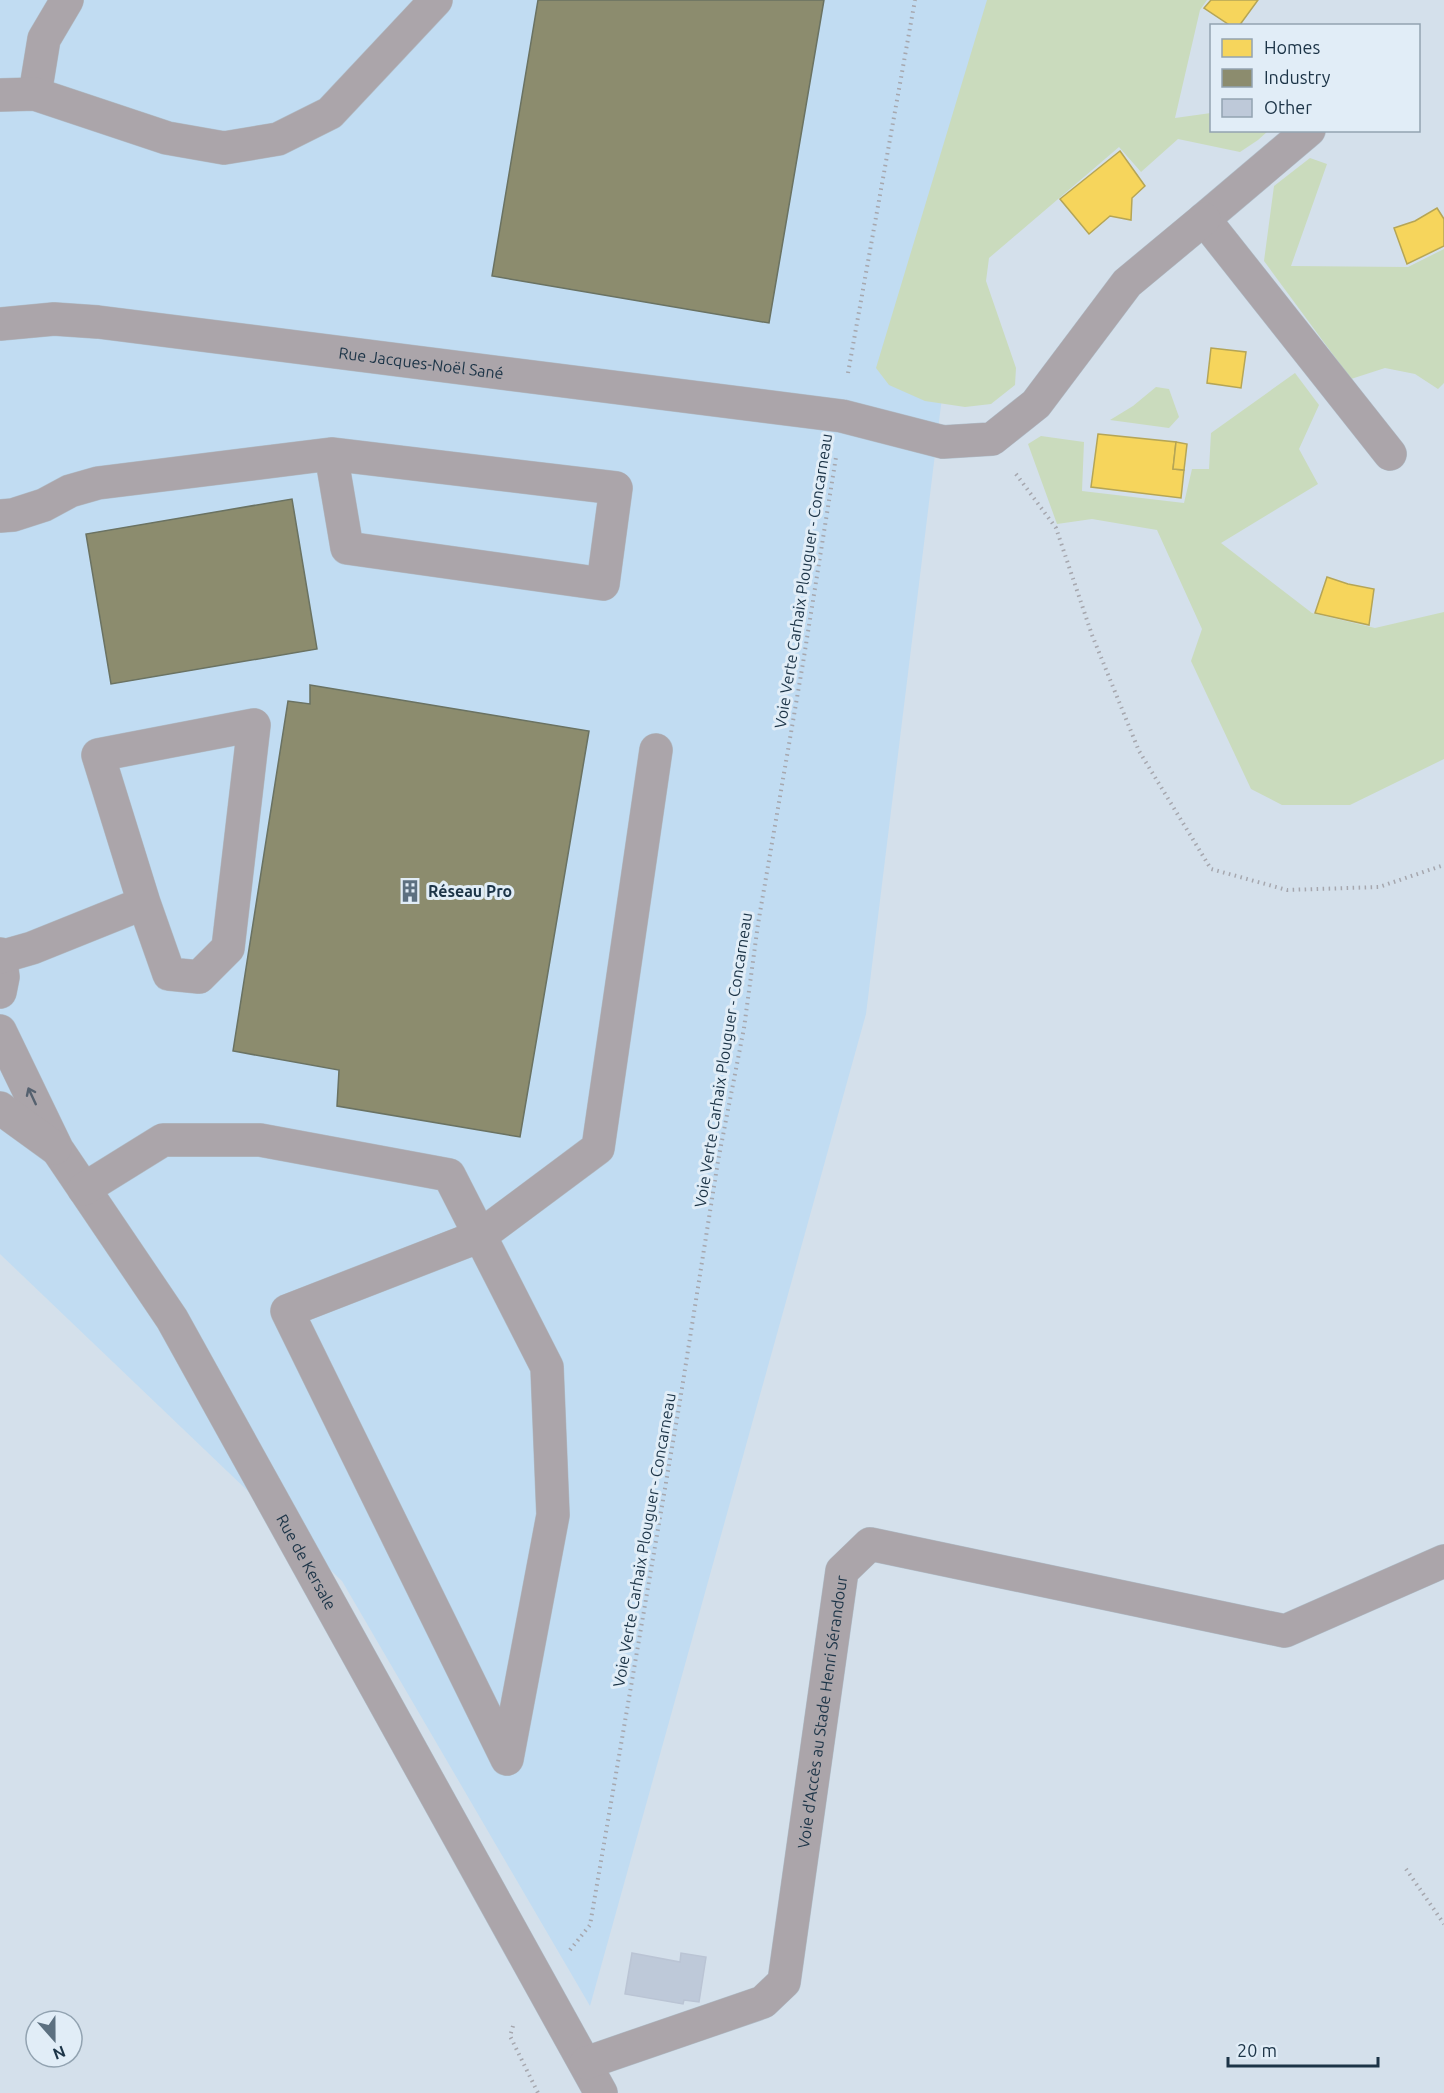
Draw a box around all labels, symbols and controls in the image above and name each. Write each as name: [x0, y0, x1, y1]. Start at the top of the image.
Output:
legend: [1210, 24, 1420, 132]
text: Homes: [1264, 37, 1321, 57]
text: Industry: [1264, 67, 1331, 87]
text: Other: [1264, 97, 1312, 117]
street label: Rue Jacques-Noël Sané: [338, 343, 505, 382]
street label: Voie Verte Carhaix Plouguer - Concarneau: [771, 432, 835, 730]
building icon: Réseau Pro: [397, 878, 423, 904]
place label: Réseau Pro: [428, 882, 512, 900]
street label: Voie Verte Carhaix Plouguer - Concarneau: [691, 911, 755, 1209]
one-way arrow: [26, 1087, 38, 1105]
street label: Voie Verte Carhaix Plouguer - Concarneau: [609, 1392, 679, 1688]
street label: Rue de Kersale: [273, 1511, 340, 1613]
street label: Voie d'Accès au Stade Henri Sérandour: [794, 1574, 850, 1850]
north arrow: [24, 2009, 84, 2069]
scale bar: [1228, 2030, 1378, 2068]
text: 20 m: [1237, 2040, 1277, 2060]
text: N: [51, 2042, 68, 2064]

